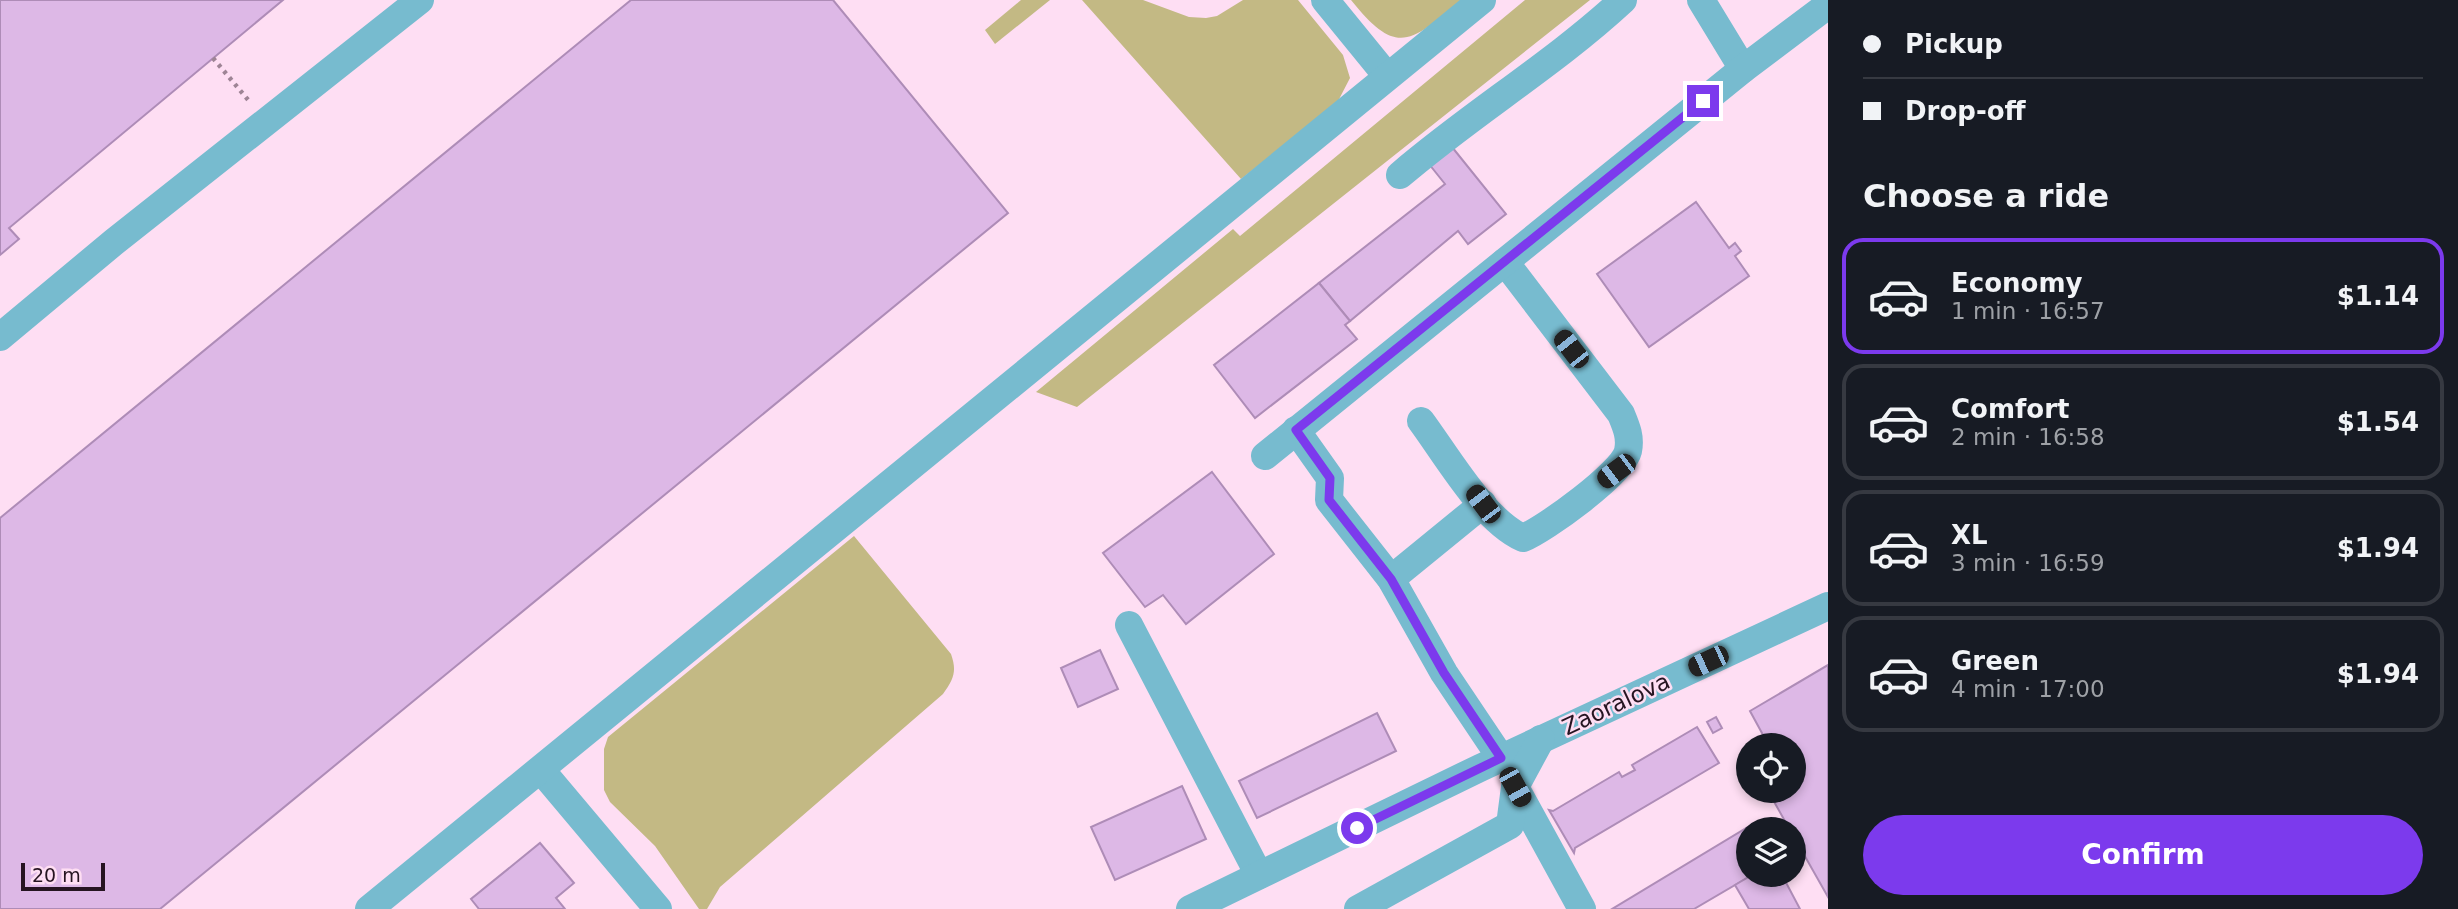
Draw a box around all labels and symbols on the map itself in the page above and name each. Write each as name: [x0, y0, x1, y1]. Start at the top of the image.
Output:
route end: [1687, 85, 1719, 117]
car: [1550, 326, 1593, 372]
car: [1593, 450, 1640, 492]
car: [1462, 481, 1505, 527]
car: [1685, 643, 1732, 679]
street label: Zaoralova: [1558, 668, 1674, 740]
car: [1496, 764, 1535, 810]
route start: [1341, 812, 1373, 844]
scale bar: [21, 860, 105, 892]

